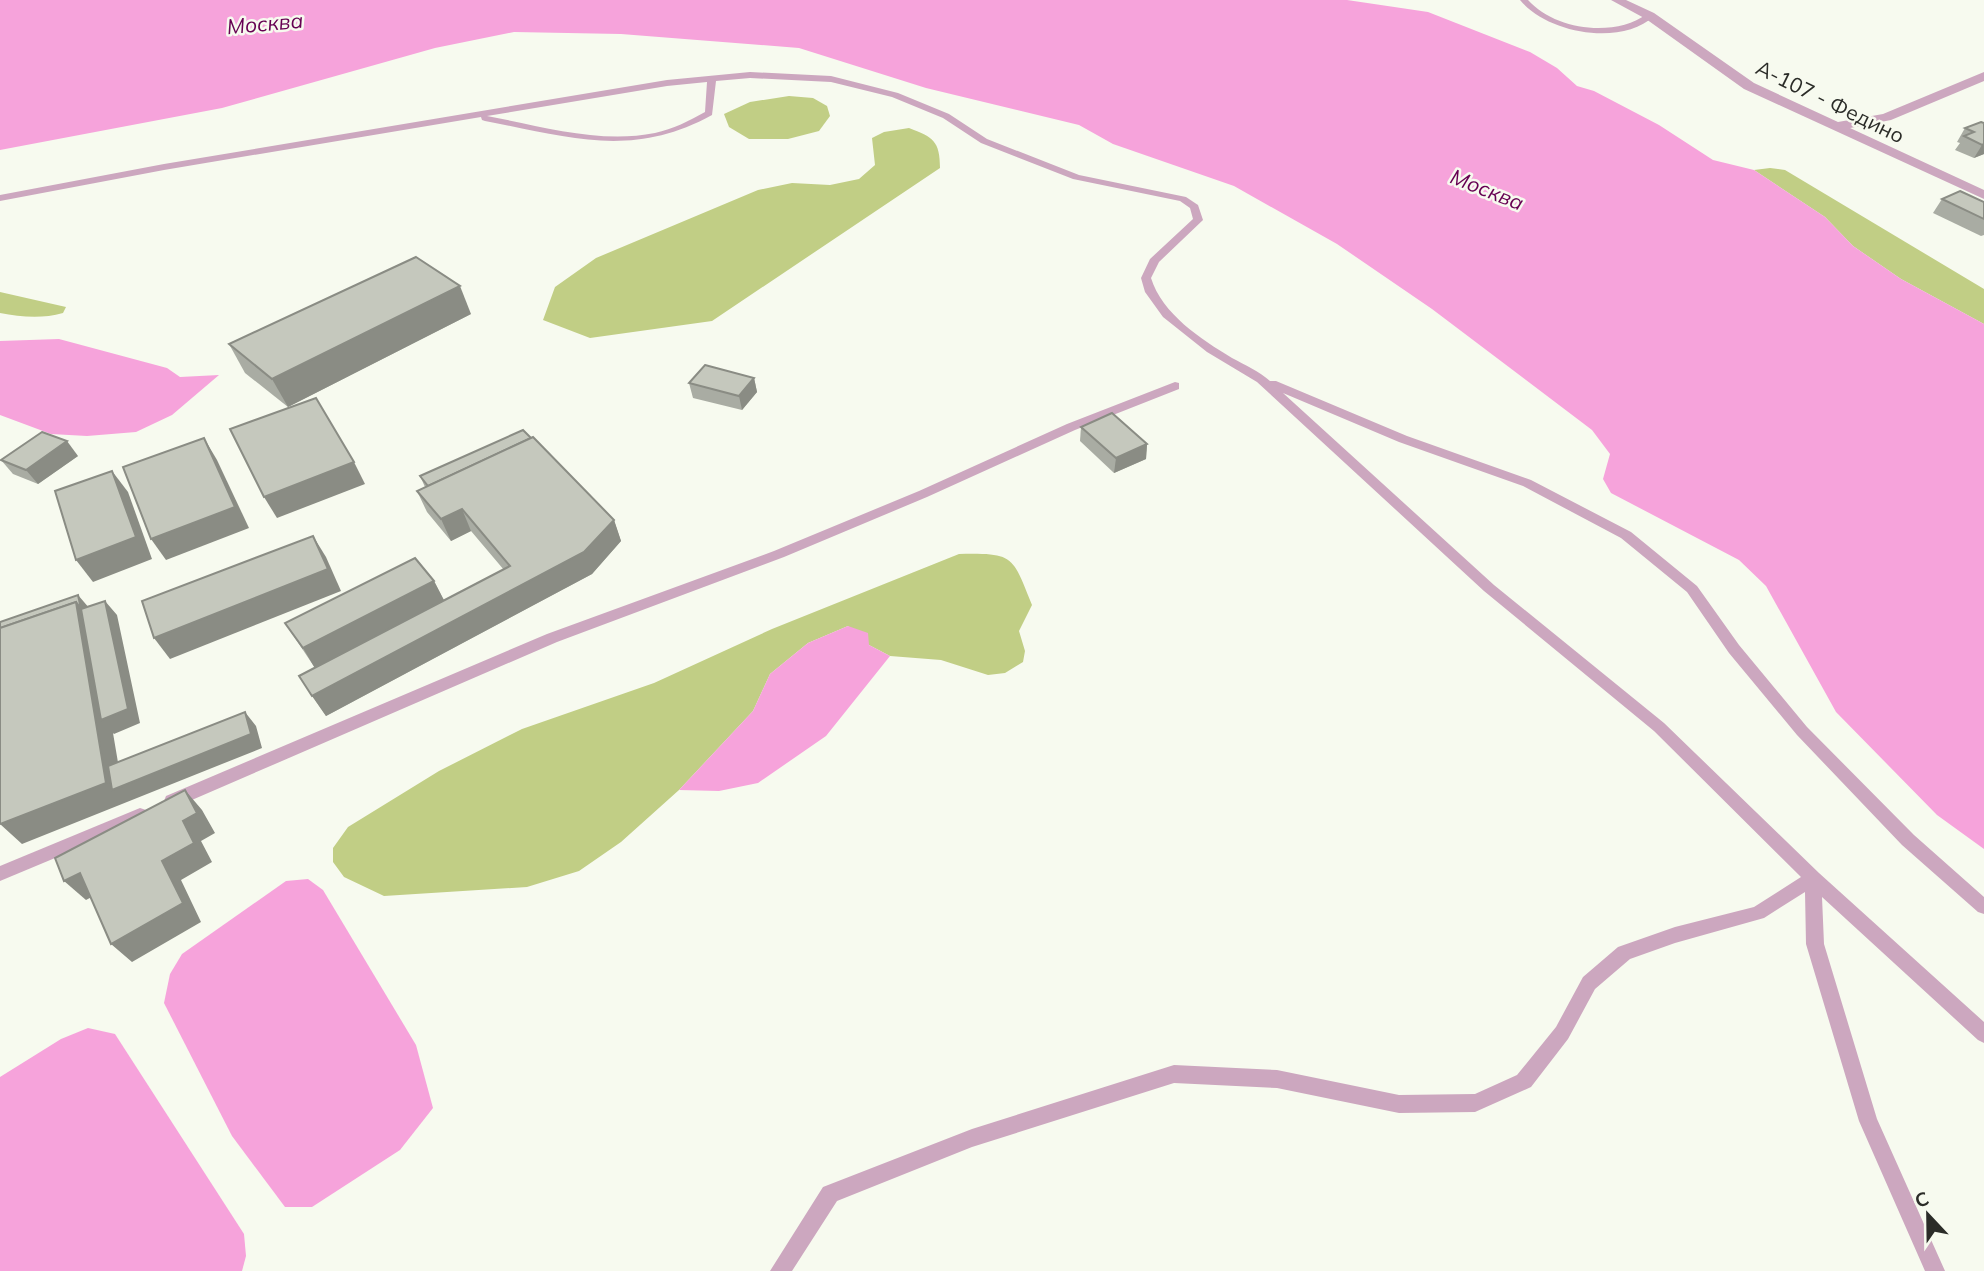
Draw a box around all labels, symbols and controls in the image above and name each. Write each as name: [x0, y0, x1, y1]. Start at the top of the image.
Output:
water label: Москва: [226, 7, 304, 39]
street label: А-107 - Федино: [1752, 54, 1909, 148]
water label: Москва: [1447, 163, 1528, 216]
north arrow: [1893, 1180, 1963, 1250]
text: С: [1911, 1186, 1932, 1213]

